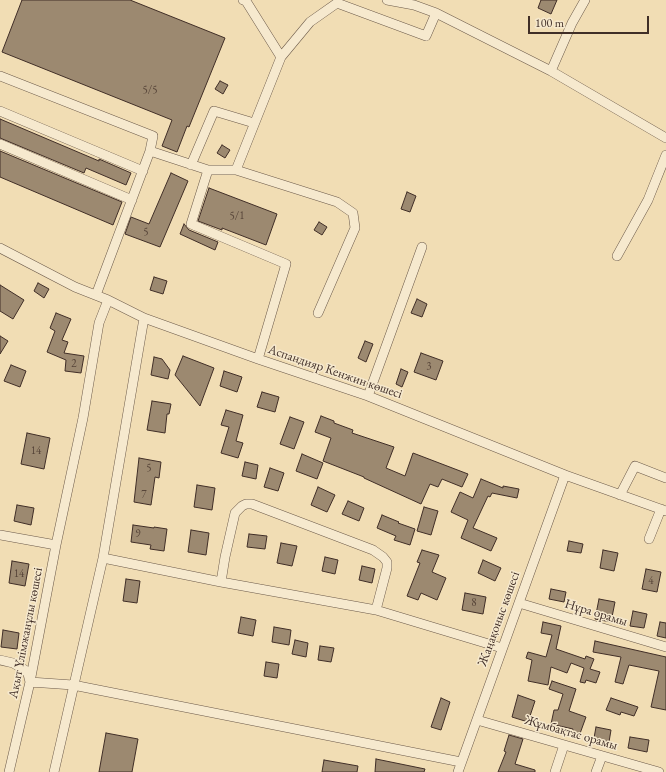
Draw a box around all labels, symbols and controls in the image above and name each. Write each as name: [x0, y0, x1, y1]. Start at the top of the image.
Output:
scale bar: [530, 8, 651, 34]
text: 100 m: [535, 15, 564, 31]
house number: 5/5: [143, 83, 157, 97]
house number: 5/1: [230, 209, 244, 223]
house number: 5: [143, 225, 149, 239]
street label: Аспандияр Кенжин көшесі: [266, 342, 404, 402]
house number: 2: [71, 357, 77, 371]
house number: 3: [426, 360, 432, 374]
house number: 14: [31, 444, 41, 458]
house number: 5: [146, 461, 152, 475]
house number: 7: [141, 488, 147, 502]
house number: 9: [135, 527, 141, 541]
street label: Ақыт Үлімжанұлы көшесі: [6, 566, 46, 700]
house number: 14: [14, 567, 24, 581]
street label: Жаңақоныс көшесі: [475, 569, 523, 669]
house number: 4: [648, 574, 654, 588]
house number: 8: [471, 596, 477, 610]
street label: Нұра орамы: [563, 596, 629, 630]
street label: Жұмбақтас орамы: [523, 712, 619, 754]

